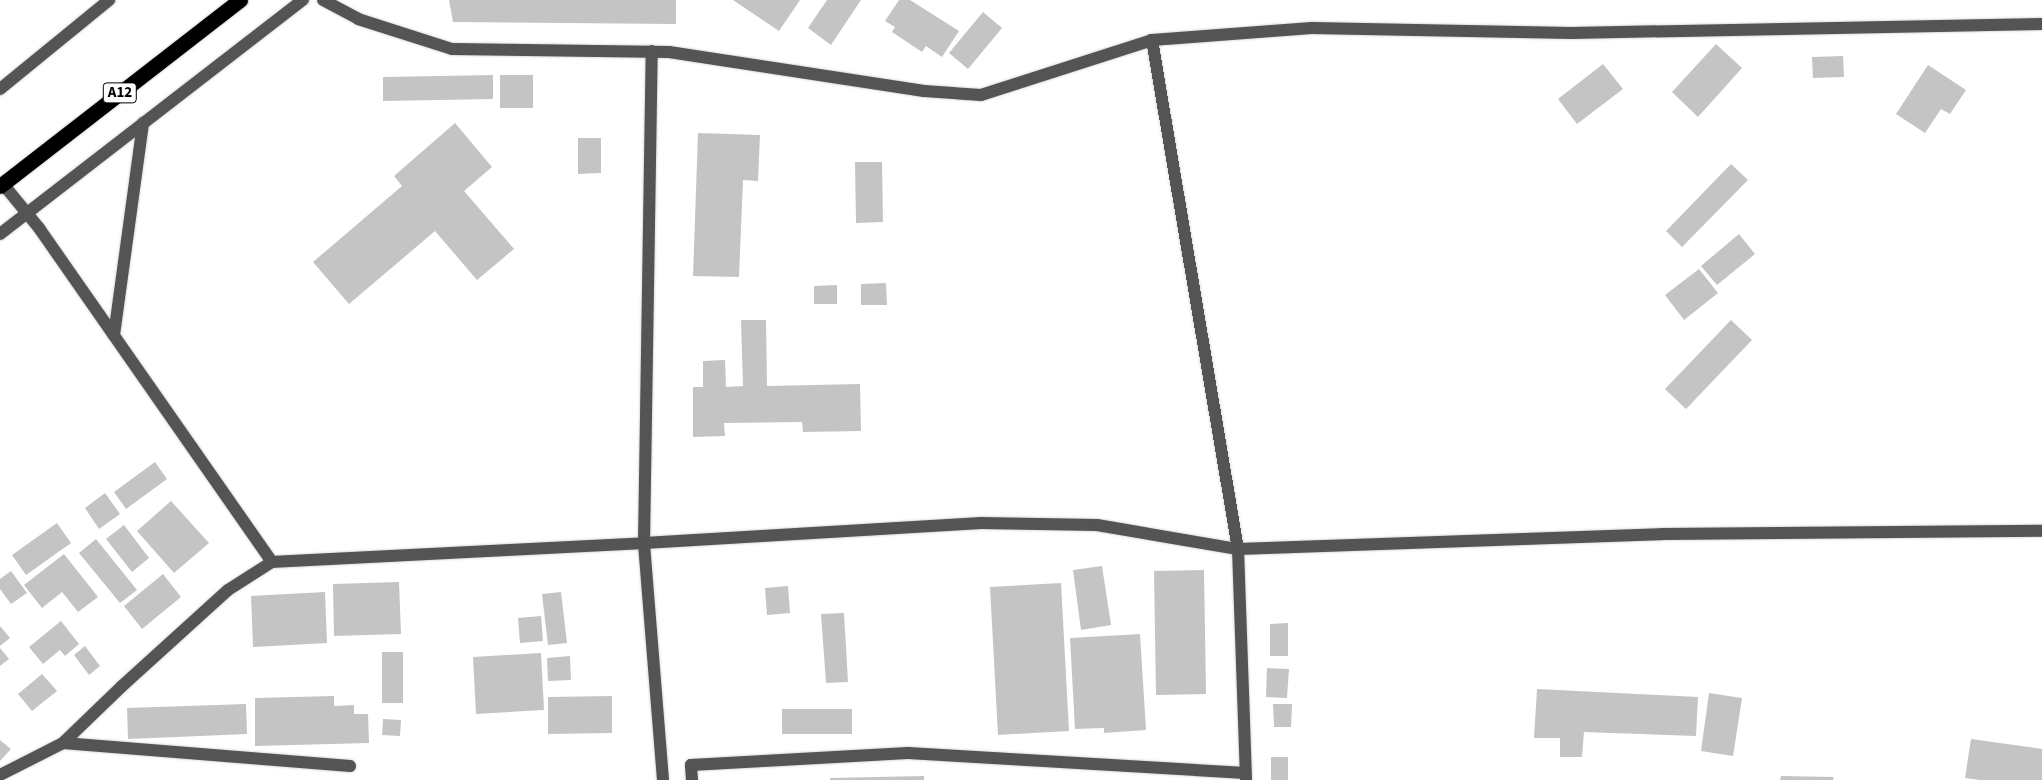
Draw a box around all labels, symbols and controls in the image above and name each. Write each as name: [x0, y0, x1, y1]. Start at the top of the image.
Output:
road number: A12: [102, 80, 138, 106]

